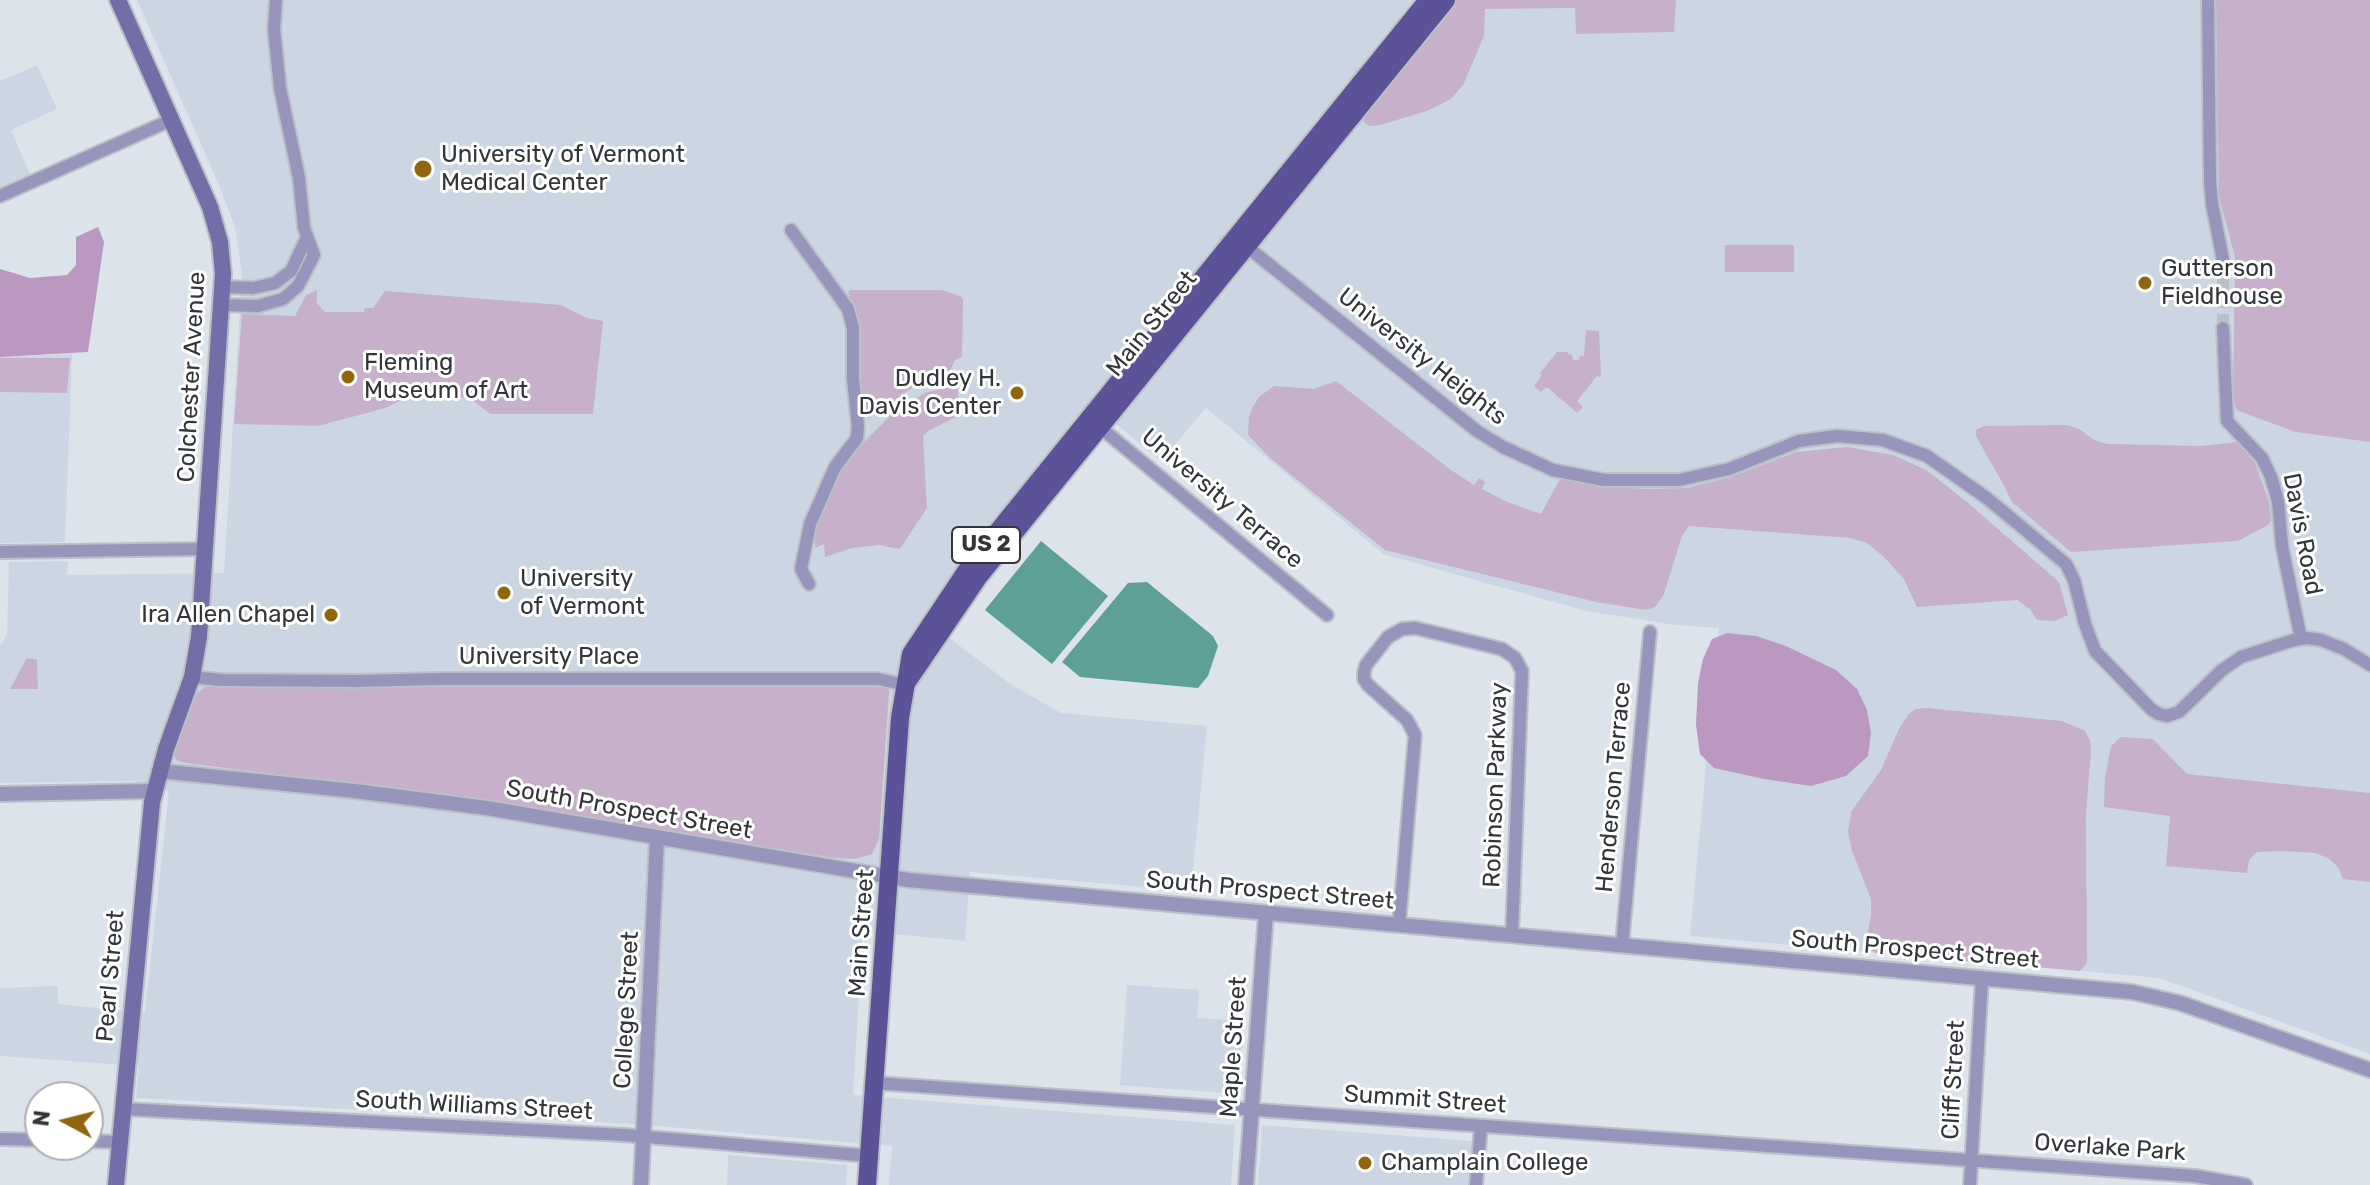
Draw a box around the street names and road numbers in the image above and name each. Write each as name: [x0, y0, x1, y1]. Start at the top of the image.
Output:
street label: Main Street: [1101, 265, 1203, 383]
street label: Colchester Avenue: [172, 271, 212, 483]
street label: University Heights: [1332, 282, 1512, 432]
street label: University Terrace: [1135, 423, 1309, 575]
street label: Davis Road: [2276, 471, 2328, 597]
road number: US 2: [952, 527, 1020, 563]
street label: University Place: [459, 643, 639, 671]
street label: Henderson Terrace: [1590, 680, 1638, 894]
street label: Robinson Parkway: [1478, 682, 1514, 888]
street label: South Prospect Street: [504, 774, 754, 846]
street label: South Prospect Street: [1145, 866, 1395, 916]
street label: Main Street: [843, 868, 881, 998]
street label: Pearl Street: [91, 909, 131, 1043]
street label: South Prospect Street: [1790, 925, 2040, 975]
street label: College Street: [608, 930, 646, 1090]
street label: Maple Street: [1215, 976, 1253, 1118]
street label: Cliff Street: [1936, 1020, 1972, 1140]
street label: Summit Street: [1343, 1080, 1507, 1120]
street label: South Williams Street: [355, 1085, 593, 1127]
street label: Overlake Park: [2033, 1128, 2187, 1168]

